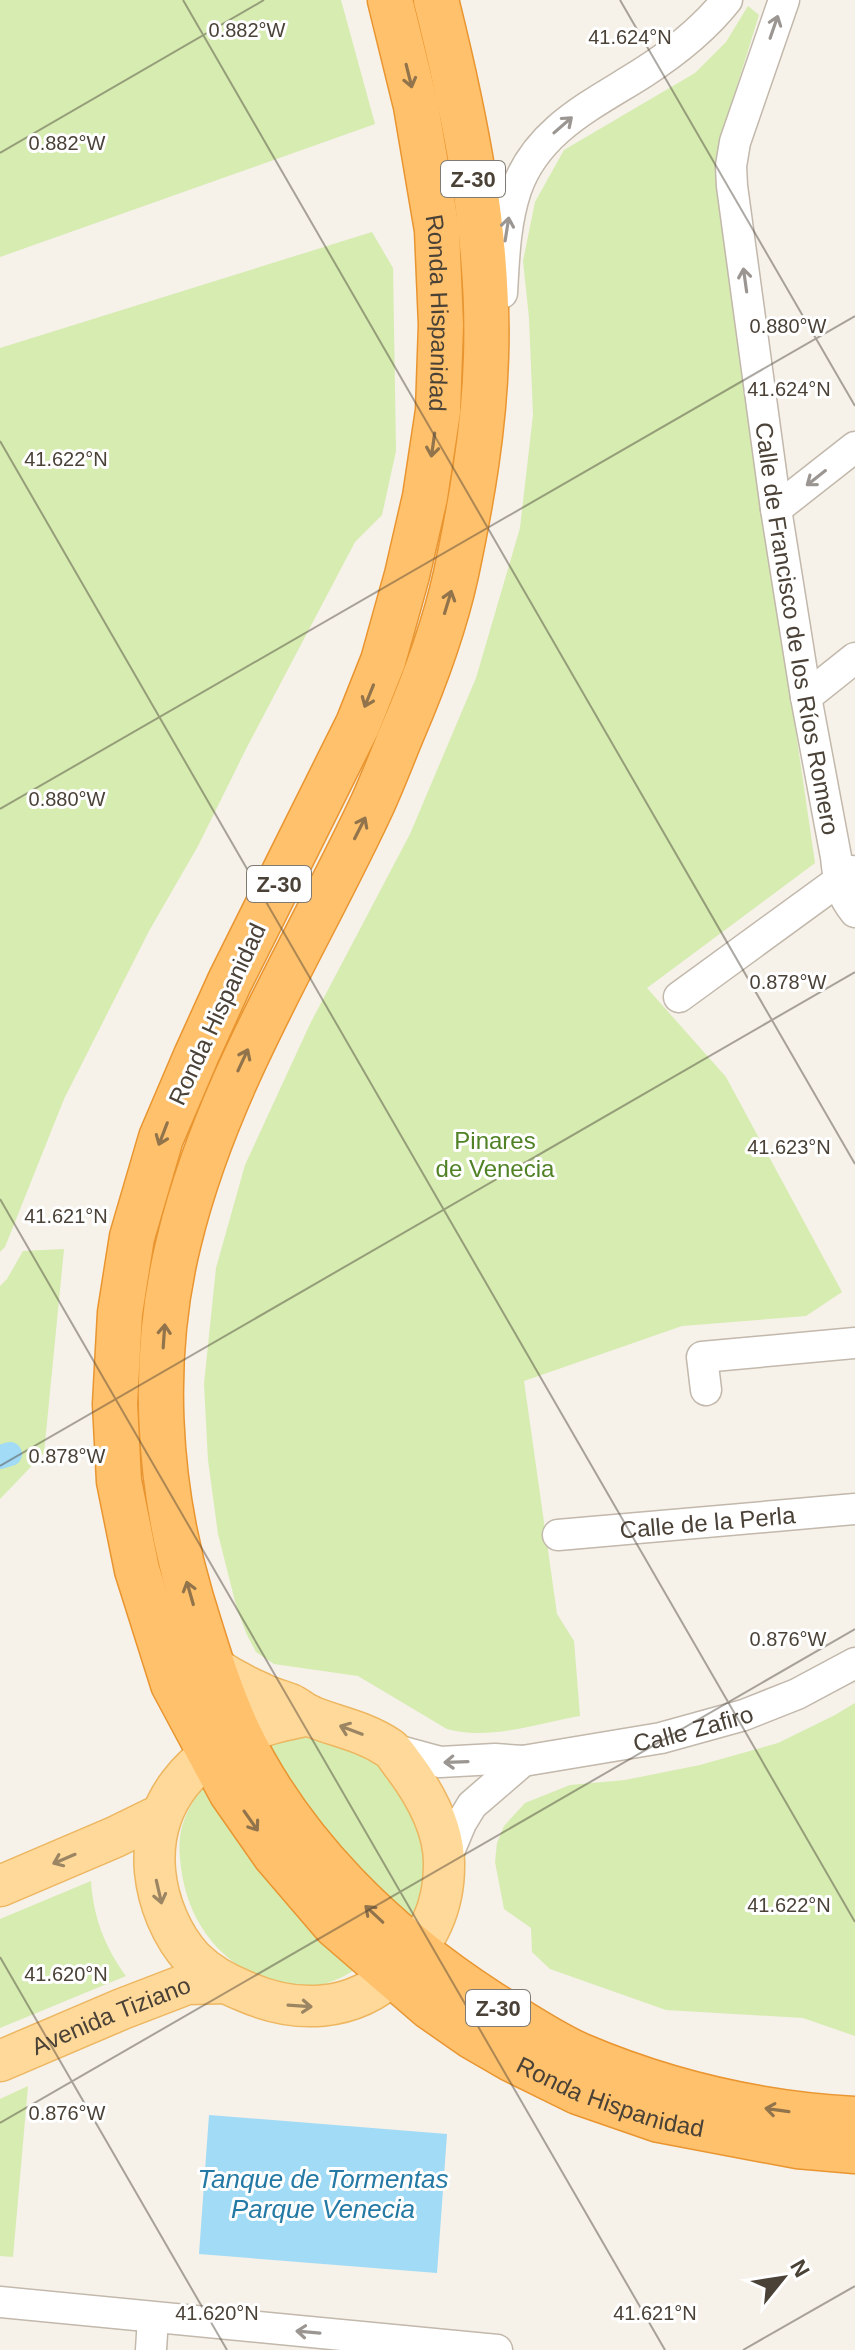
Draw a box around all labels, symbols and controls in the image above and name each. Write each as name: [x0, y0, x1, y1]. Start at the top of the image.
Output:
one-way arrow: [768, 15, 783, 40]
text: 0.882°W: [209, 19, 286, 41]
text: 41.624°N: [588, 26, 672, 48]
one-way arrow: [402, 62, 417, 88]
one-way arrow: [552, 116, 572, 134]
text: 0.882°W: [29, 132, 106, 154]
road number: Z-30: [441, 161, 505, 197]
street label: Ronda Hispanidad: [421, 212, 455, 412]
one-way arrow: [501, 217, 516, 242]
one-way arrow: [737, 267, 752, 293]
text: 0.880°W: [750, 315, 827, 337]
text: 41.624°N: [747, 378, 831, 400]
street label: Calle de Francisco de los Ríos Romero: [751, 421, 845, 837]
one-way arrow: [425, 431, 440, 457]
text: 41.622°N: [24, 448, 108, 470]
one-way arrow: [806, 469, 827, 486]
one-way arrow: [441, 589, 456, 615]
one-way arrow: [361, 683, 376, 708]
text: 0.880°W: [29, 788, 106, 810]
one-way arrow: [353, 817, 369, 841]
road number: Z-30: [247, 866, 311, 902]
street label: Ronda Hispanidad: [163, 919, 271, 1109]
text: 0.878°W: [750, 971, 827, 993]
one-way arrow: [236, 1049, 251, 1073]
one-way arrow: [155, 1121, 169, 1146]
park label: Pinares de Venecia: [436, 1127, 555, 1182]
text: 41.623°N: [747, 1136, 831, 1158]
text: 41.621°N: [24, 1205, 108, 1227]
one-way arrow: [157, 1323, 172, 1350]
text: 0.878°W: [29, 1445, 106, 1467]
street label: Calle de la Perla: [618, 1501, 797, 1543]
one-way arrow: [182, 1580, 197, 1606]
text: 0.876°W: [750, 1628, 827, 1650]
street label: Calle Zafiro: [631, 1699, 757, 1756]
one-way arrow: [339, 1722, 364, 1736]
one-way arrow: [443, 1754, 470, 1769]
one-way arrow: [243, 1810, 259, 1832]
one-way arrow: [52, 1852, 76, 1867]
one-way arrow: [152, 1879, 167, 1904]
text: 41.622°N: [747, 1894, 831, 1916]
one-way arrow: [364, 1905, 384, 1924]
text: 41.620°N: [24, 1963, 108, 1985]
street label: Avenida Tiziano: [27, 1971, 194, 2060]
road number: Z-30: [466, 1990, 530, 2026]
one-way arrow: [286, 1999, 313, 2014]
street label: Ronda Hispanidad: [512, 2051, 706, 2142]
text: 0.876°W: [29, 2102, 106, 2124]
one-way arrow: [765, 2103, 791, 2118]
water label: Tanque de Tormentas Parque Venecia: [197, 2164, 449, 2224]
north arrow: [743, 2238, 823, 2318]
text: N: [785, 2255, 815, 2281]
text: 41.620°N: [175, 2302, 259, 2324]
text: 41.621°N: [613, 2302, 697, 2324]
one-way arrow: [295, 2325, 322, 2340]

